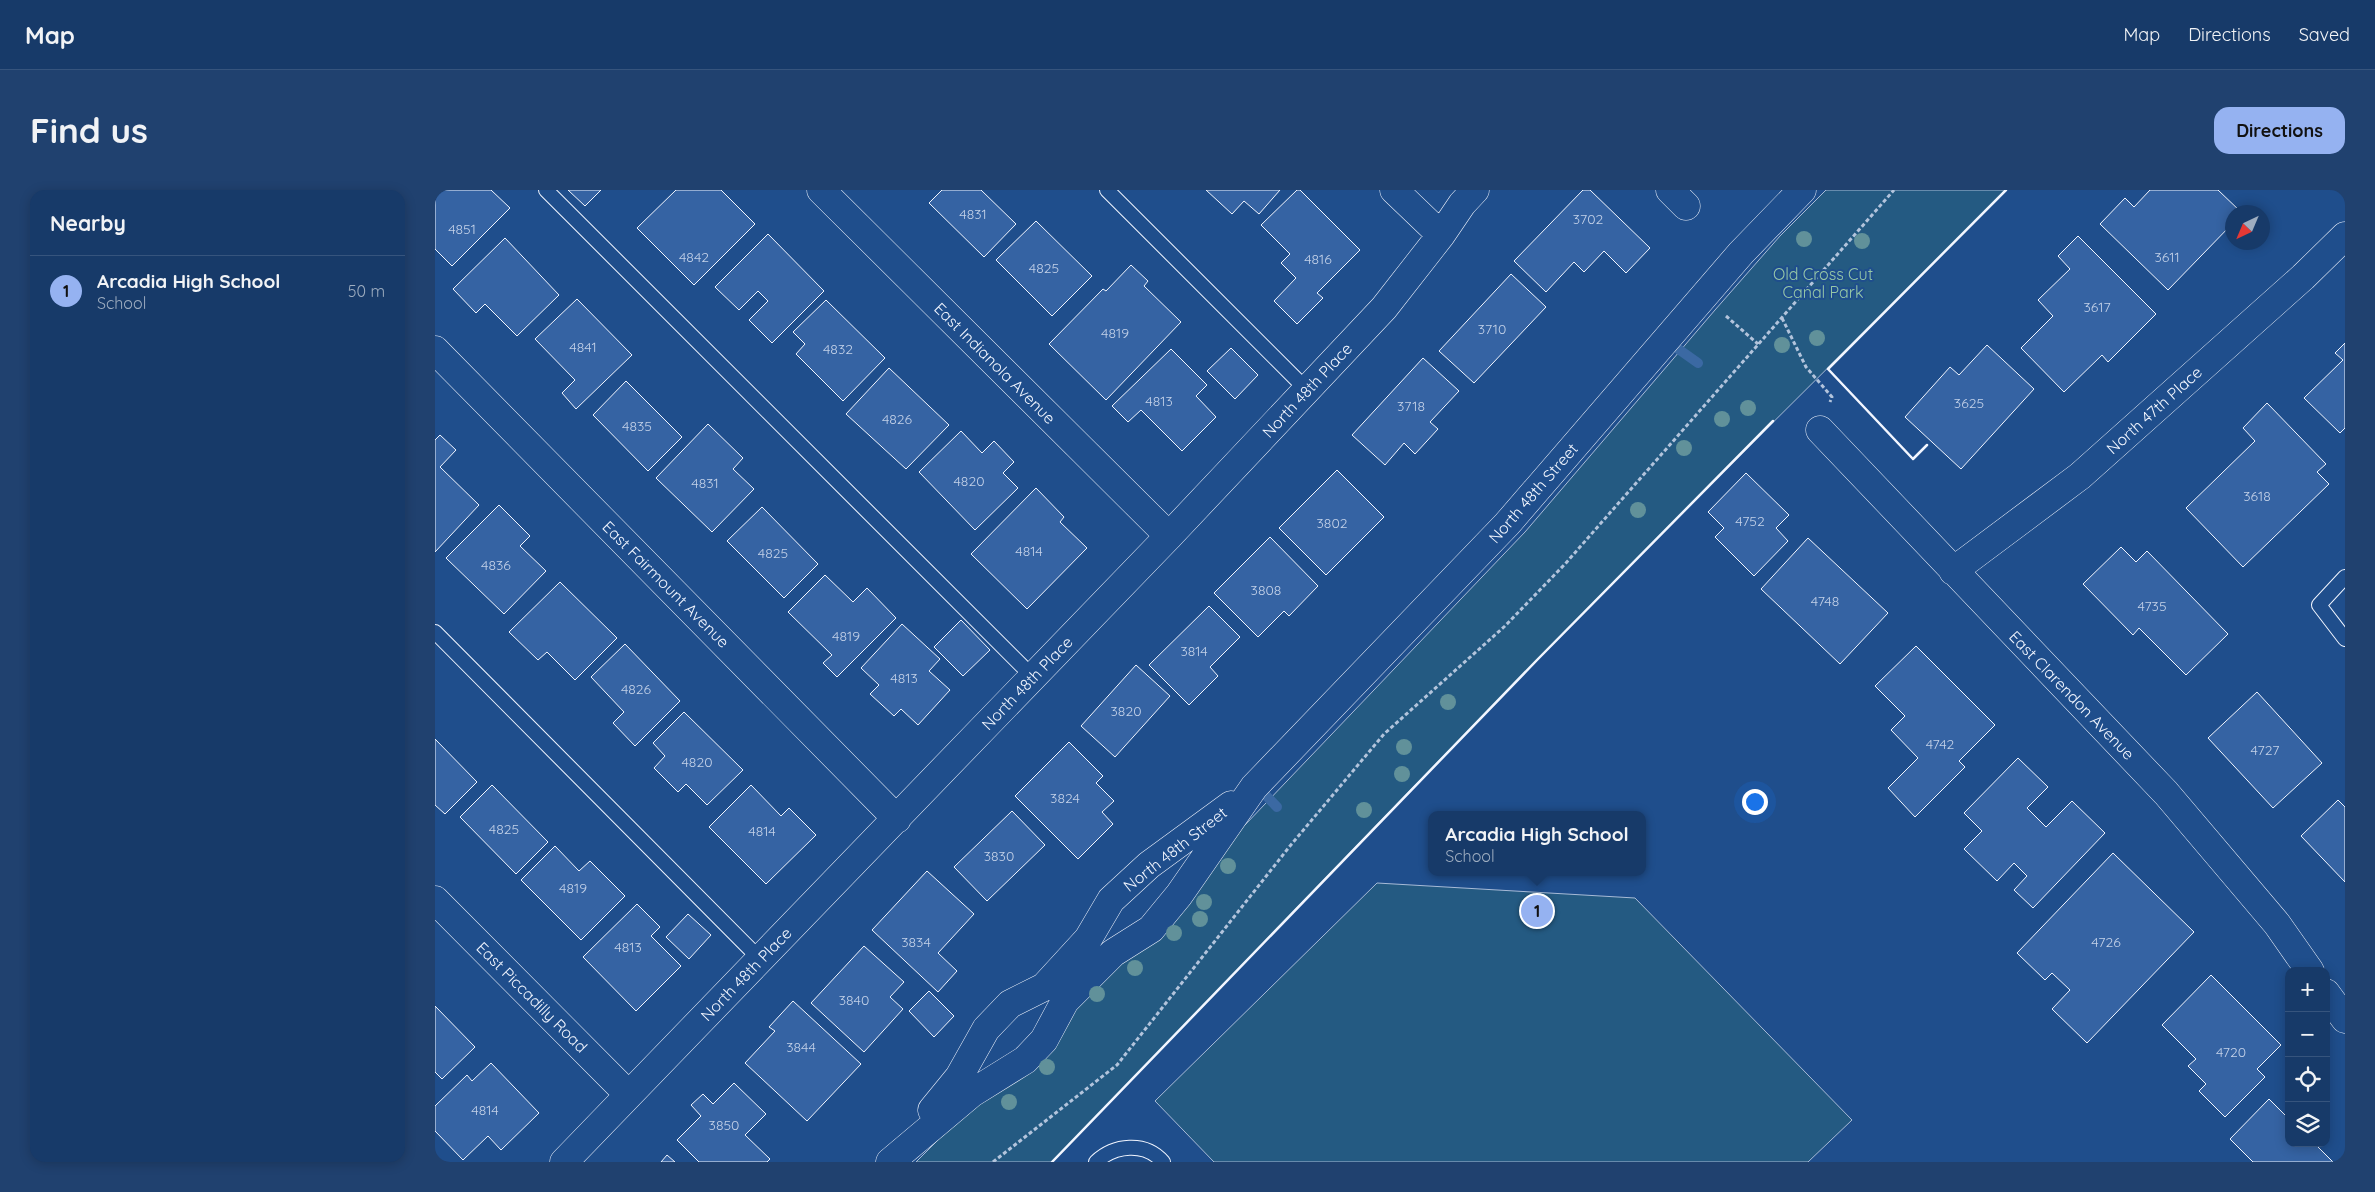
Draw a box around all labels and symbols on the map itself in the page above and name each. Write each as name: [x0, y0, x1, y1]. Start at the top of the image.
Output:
house number: 4831: [959, 205, 987, 223]
north arrow: [2225, 205, 2270, 250]
house number: 3702: [1573, 210, 1604, 228]
house number: 4851: [448, 220, 476, 238]
house number: 4842: [679, 248, 709, 266]
house number: 3611: [2154, 248, 2180, 266]
house number: 4816: [1304, 250, 1332, 268]
house number: 4825: [1029, 259, 1059, 277]
park label: Old Cross Cut Canal Park: [1773, 264, 1873, 302]
street label: East Indianola Avenue: [930, 298, 1060, 428]
house number: 3617: [2083, 298, 2111, 316]
house number: 3710: [1478, 320, 1506, 338]
house number: 4819: [1101, 324, 1129, 342]
house number: 4841: [569, 338, 597, 356]
street label: North 48th Place: [1258, 338, 1356, 442]
house number: 4832: [823, 340, 853, 358]
street label: North 47th Place: [2102, 362, 2206, 458]
house number: 4813: [1145, 392, 1173, 410]
house number: 3625: [1954, 394, 1984, 412]
house number: 3718: [1397, 397, 1425, 415]
house number: 4826: [882, 410, 913, 428]
house number: 4835: [622, 417, 652, 435]
street label: North 48th Street: [1484, 439, 1582, 547]
house number: 4820: [953, 472, 985, 490]
house number: 4831: [691, 474, 719, 492]
house number: 3618: [2243, 487, 2271, 505]
house number: 4752: [1735, 512, 1765, 530]
house number: 3802: [1317, 514, 1348, 532]
street label: East Fairmount Avenue: [598, 516, 734, 652]
house number: 4814: [1015, 542, 1043, 560]
house number: 4825: [758, 544, 788, 562]
house number: 4836: [481, 556, 511, 574]
house number: 3808: [1251, 581, 1281, 599]
house number: 4748: [1811, 592, 1839, 610]
house number: 4735: [2137, 597, 2167, 615]
street label: East Clarendon Avenue: [2005, 626, 2139, 764]
house number: 4819: [832, 627, 860, 645]
street label: North 48th Place: [977, 632, 1077, 734]
house number: 3814: [1180, 642, 1208, 660]
house number: 4813: [890, 669, 918, 687]
house number: 4826: [621, 680, 652, 698]
house number: 3820: [1111, 702, 1141, 720]
house number: 4742: [1926, 735, 1955, 753]
house number: 4727: [2251, 741, 2279, 759]
house number: 4820: [681, 753, 713, 771]
house number: 3824: [1050, 789, 1080, 807]
your location: [1742, 789, 1768, 815]
street label: North 48th Street: [1119, 802, 1231, 896]
house number: 4825: [489, 820, 519, 838]
house number: 4814: [748, 822, 776, 840]
house number: 3830: [984, 847, 1014, 865]
house number: 4819: [559, 879, 587, 897]
pin: 1: [1521, 892, 1553, 930]
street label: North 48th Place: [696, 923, 796, 1025]
house number: 3834: [901, 933, 931, 951]
house number: 4726: [2091, 933, 2121, 951]
street label: East Piccadilly Road: [472, 937, 592, 1057]
house number: 4813: [614, 938, 642, 956]
house number: 3840: [839, 991, 869, 1009]
house number: 3844: [786, 1038, 816, 1056]
house number: 4720: [2216, 1043, 2246, 1061]
house number: 4814: [471, 1101, 499, 1119]
house number: 3850: [709, 1116, 739, 1134]

